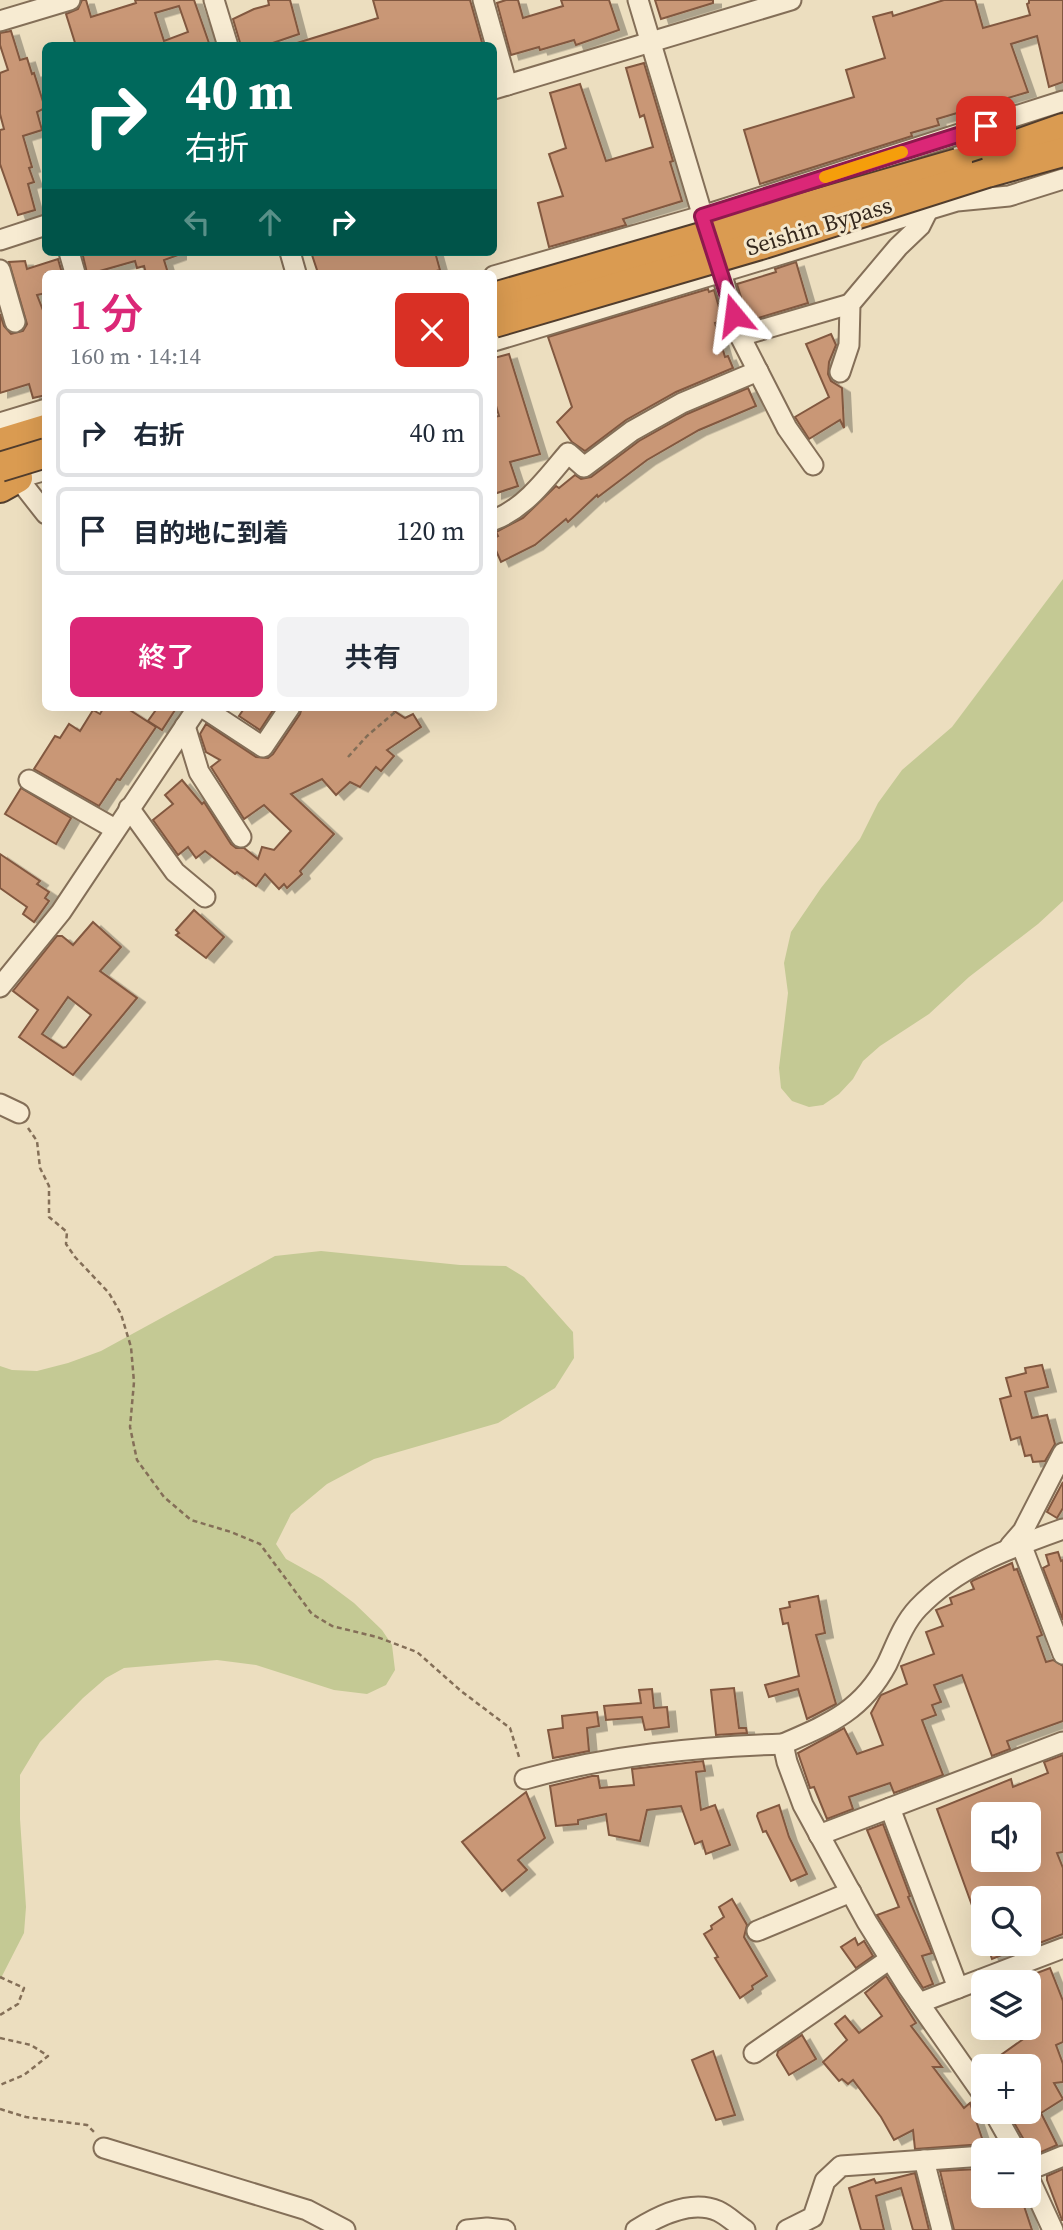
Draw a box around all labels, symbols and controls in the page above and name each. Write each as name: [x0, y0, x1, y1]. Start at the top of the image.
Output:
text: 40 m: [185, 58, 293, 125]
icon: right: [70, 70, 161, 161]
pin: [956, 96, 1016, 156]
icon: arrive: [967, 107, 1005, 145]
text: 右折: [185, 126, 249, 170]
street label: Seishin Bypass: [742, 189, 896, 263]
icon: left: [178, 203, 216, 241]
icon: ahead: [251, 203, 289, 241]
icon: right: [324, 203, 362, 241]
position arrow: [697, 278, 771, 352]
text: 1 分: [70, 285, 143, 343]
button: close: [395, 293, 469, 367]
text: 160 m · 14:14: [70, 340, 201, 372]
icon: right: [74, 414, 112, 452]
text: 40 m: [410, 415, 465, 451]
text: 右折: [133, 417, 185, 453]
icon: arrive: [74, 512, 112, 550]
text: 120 m: [397, 513, 465, 549]
text: 目的地に到着: [133, 515, 289, 551]
button: 終了: [70, 617, 263, 697]
button: 共有: [277, 617, 469, 697]
map controls: [971, 1802, 1041, 2208]
button: sound: [971, 1802, 1041, 1872]
button: search: [971, 1886, 1041, 1956]
button: layers: [971, 1970, 1041, 2040]
button: +: [971, 2054, 1041, 2124]
button: −: [971, 2138, 1041, 2208]

